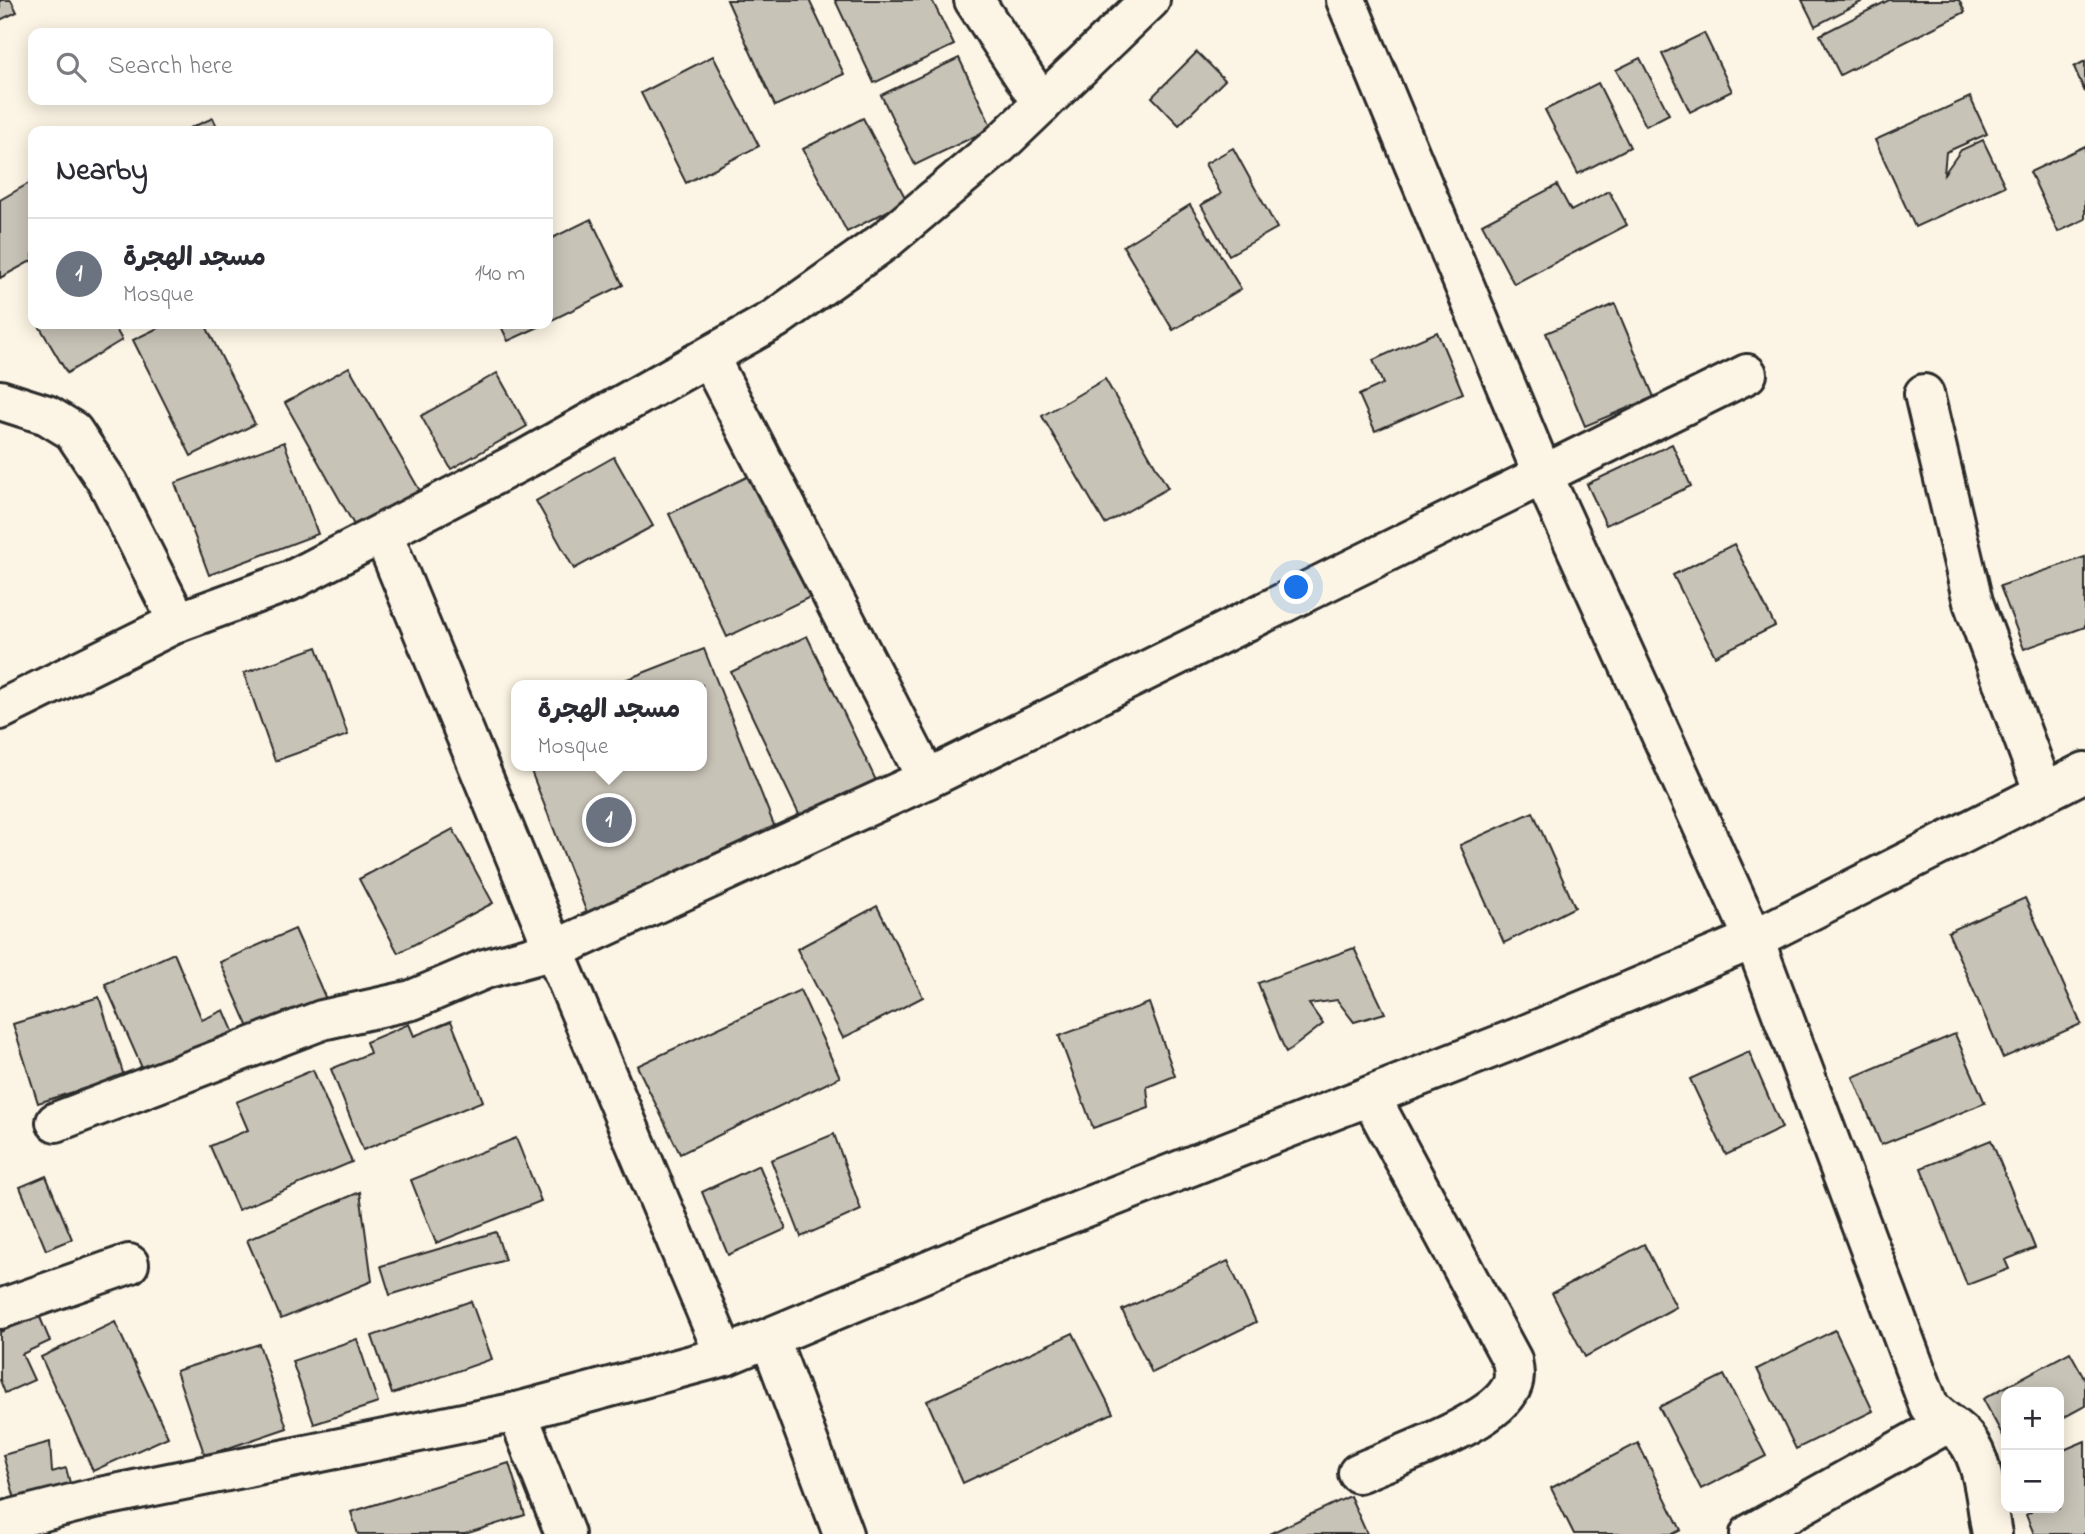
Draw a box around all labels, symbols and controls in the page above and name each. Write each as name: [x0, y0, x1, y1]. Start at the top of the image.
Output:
search box: [28, 28, 553, 105]
icon: search: [52, 48, 90, 86]
text: Search here: [108, 48, 233, 86]
text: Nearby: [56, 150, 148, 194]
text: مسجد الهجرة: [123, 240, 266, 278]
text: 1: [75, 258, 83, 291]
text: 140 m: [475, 258, 525, 291]
text: Mosque: [123, 279, 194, 312]
your location: [1279, 570, 1313, 604]
popup: [511, 680, 707, 771]
text: مسجد الهجرة: [538, 692, 680, 730]
text: Mosque: [538, 731, 608, 764]
pin: 1: [586, 794, 632, 846]
map controls: [2001, 1387, 2064, 1513]
button: +: [2001, 1387, 2064, 1450]
button: −: [2001, 1450, 2064, 1513]

